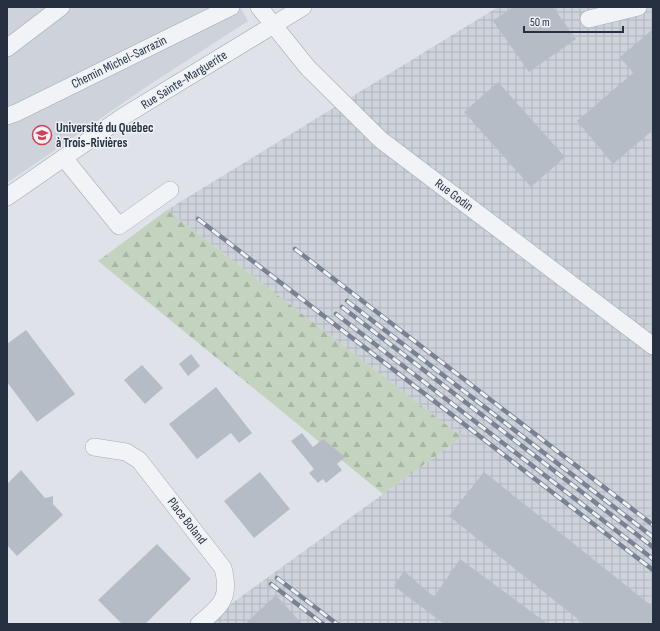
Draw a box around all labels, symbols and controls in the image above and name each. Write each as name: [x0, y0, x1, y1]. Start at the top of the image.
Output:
scale bar: [524, 8, 623, 34]
text: 50 m: [530, 15, 550, 30]
street label: Chemin Michel-Sarrazin: [69, 32, 169, 92]
street label: Rue Sainte-Marguerite: [138, 47, 230, 113]
place label: Université du Québec à Trois-Rivières: [56, 120, 154, 151]
school or university icon: Université du Québec à Trois-Rivières: [31, 124, 53, 146]
street label: Rue Godin: [432, 175, 476, 215]
street label: Place Boland: [164, 494, 210, 548]

